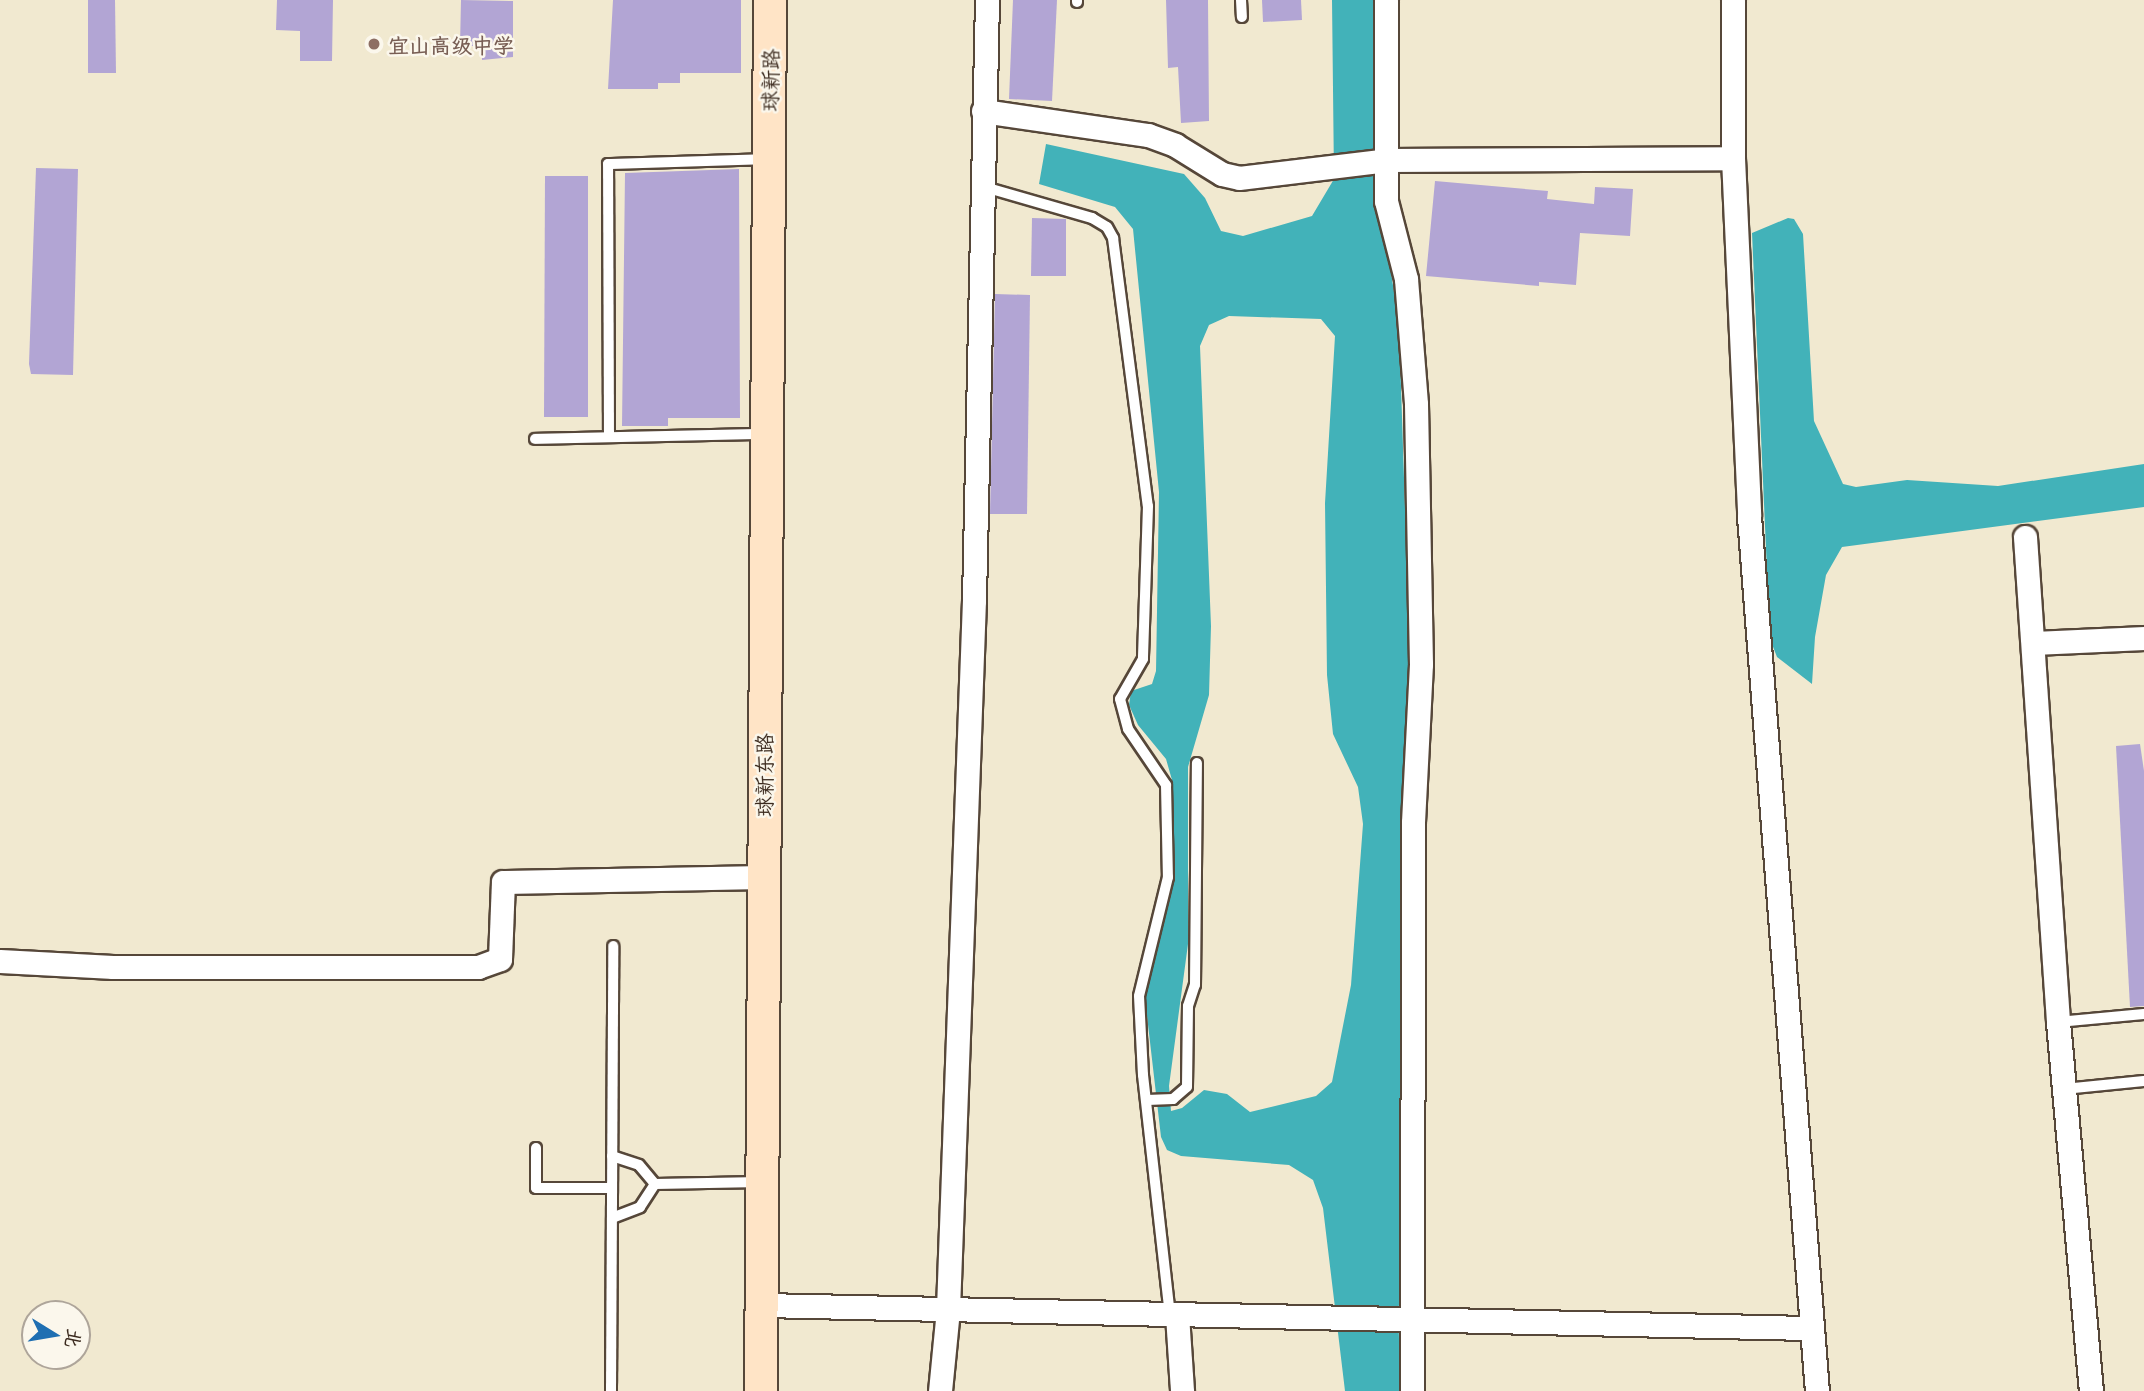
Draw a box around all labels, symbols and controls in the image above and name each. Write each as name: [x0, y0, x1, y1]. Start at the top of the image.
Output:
place label: 宜山高级中学: [388, 31, 514, 57]
marker: 宜山高级中学: [366, 36, 382, 52]
street label: 球新路: [756, 48, 782, 112]
street label: 球新东路: [750, 733, 776, 817]
north arrow: [21, 1300, 91, 1370]
text: 北: [59, 1327, 90, 1351]

